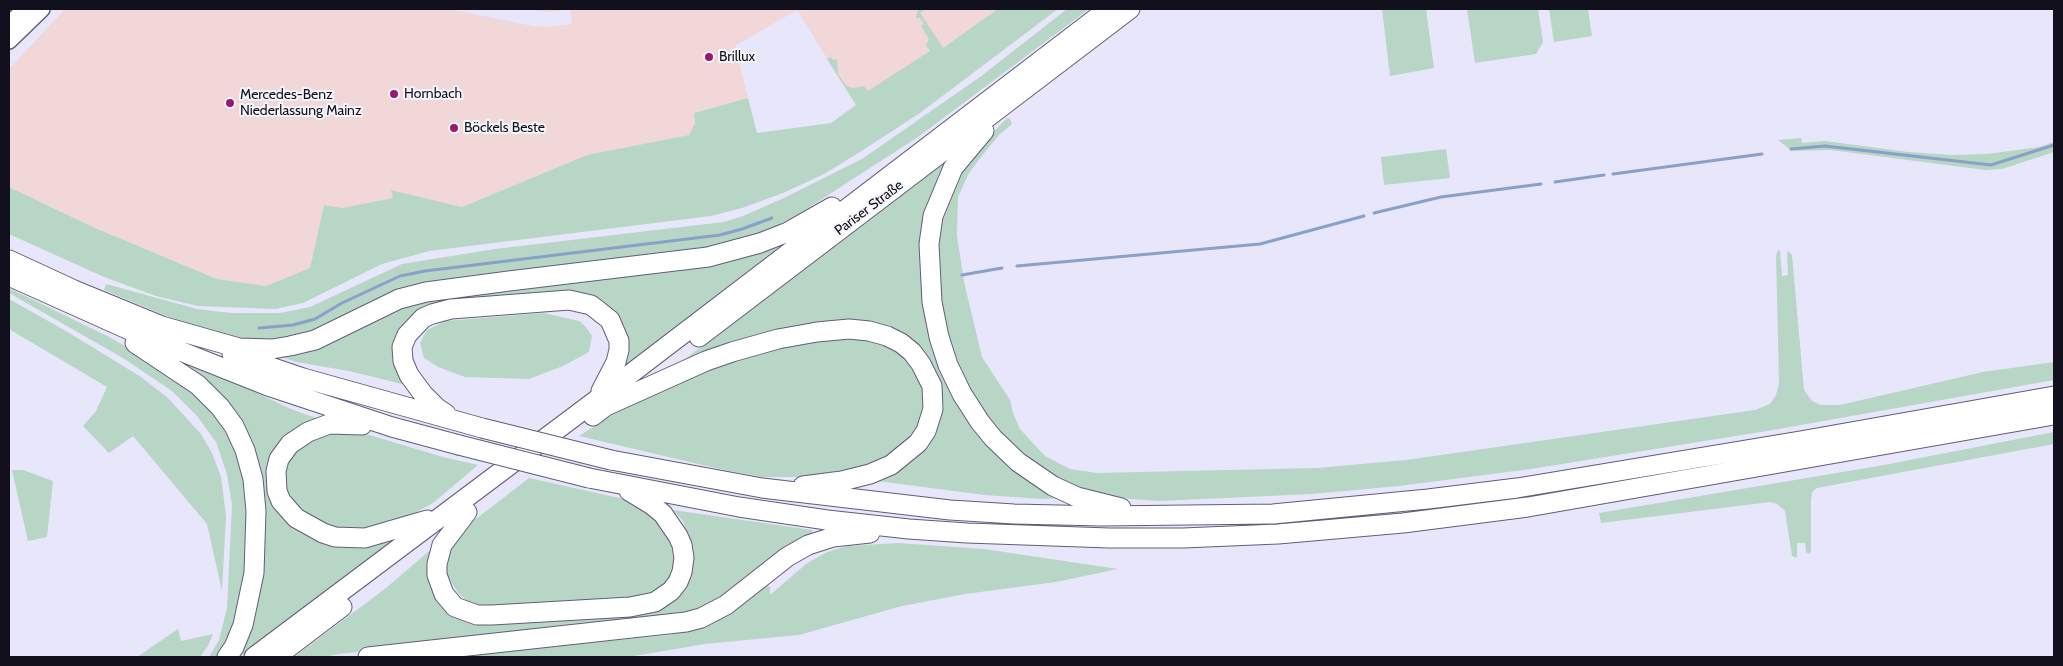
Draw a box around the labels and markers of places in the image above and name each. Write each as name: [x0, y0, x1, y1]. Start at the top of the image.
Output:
place label: Brillux: [719, 49, 755, 65]
marker: Brillux: [703, 51, 715, 63]
place label: Hornbach: [404, 86, 462, 102]
place label: Mercedes-Benz Niederlassung Mainz: [240, 87, 362, 120]
marker: Hornbach: [388, 88, 400, 100]
marker: Mercedes-Benz Niederlassung Mainz: [224, 97, 236, 109]
place label: Böckels Beste: [464, 120, 545, 136]
marker: Böckels Beste: [448, 122, 460, 134]

